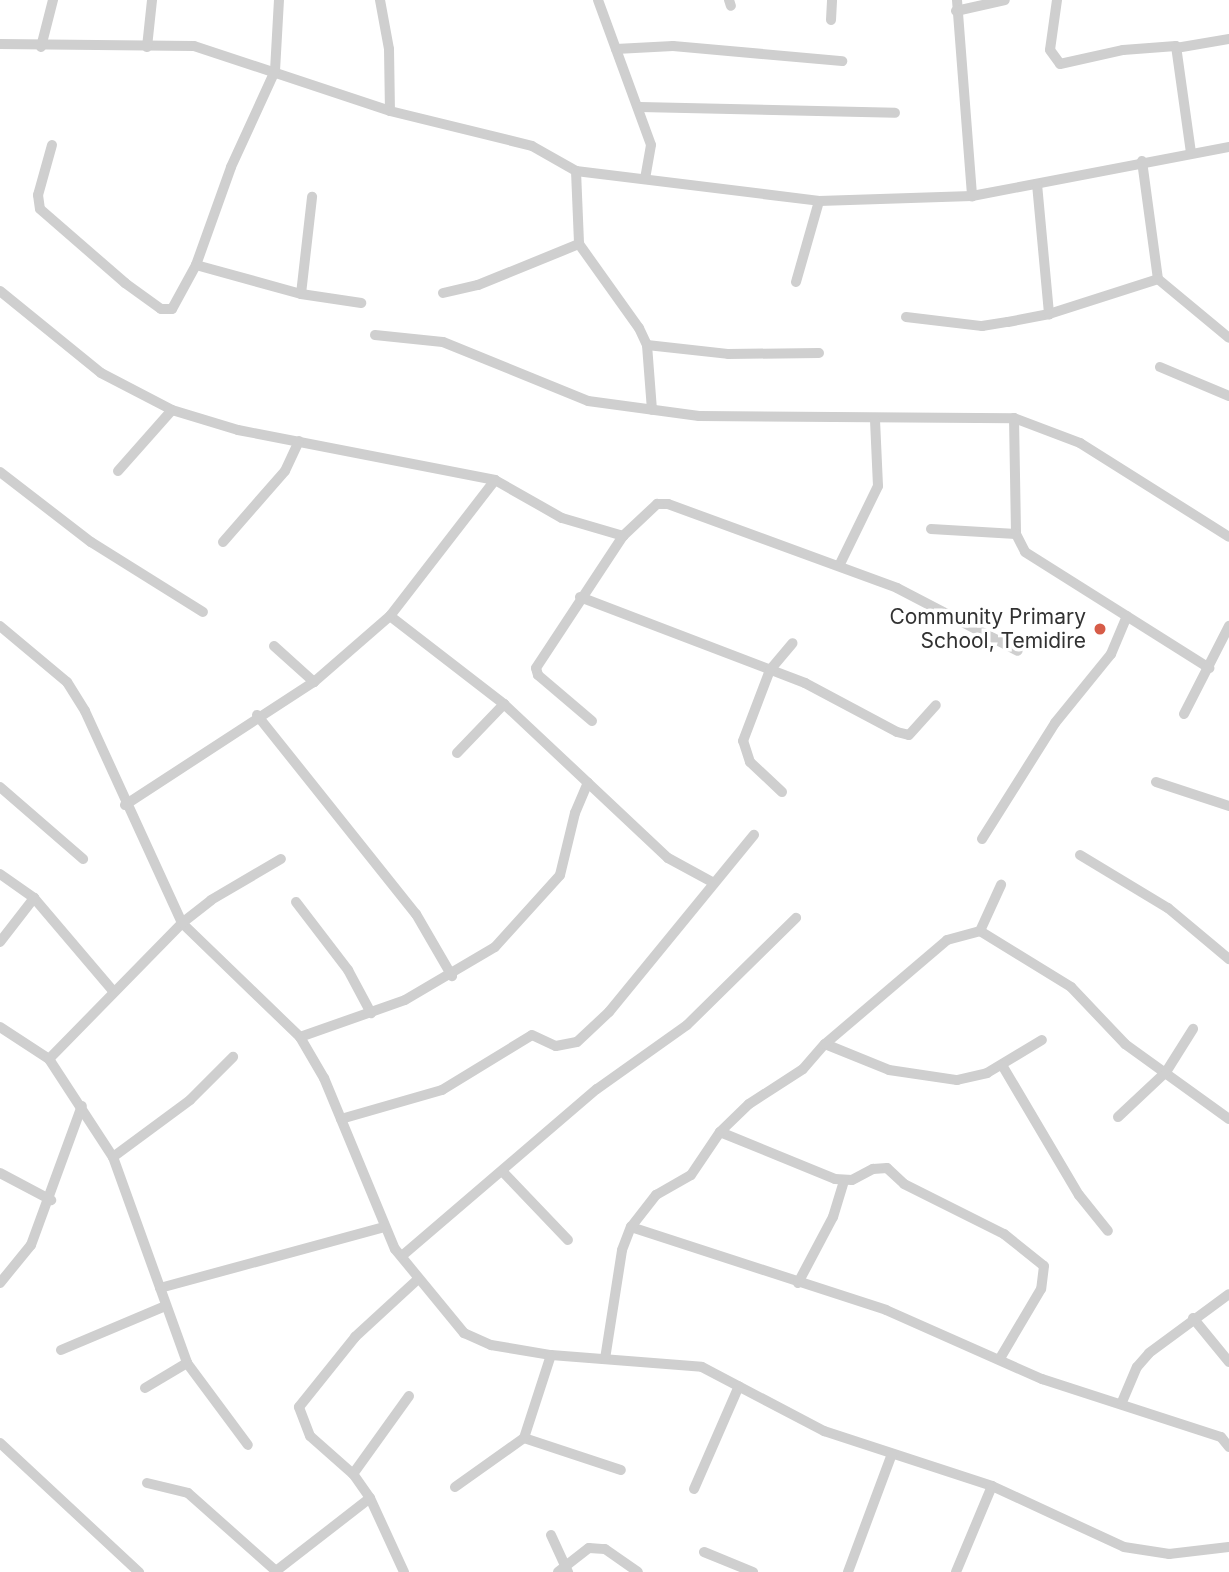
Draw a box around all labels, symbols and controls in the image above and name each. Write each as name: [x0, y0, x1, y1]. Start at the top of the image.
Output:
place label: Community Primary School, Temidire: [889, 604, 1086, 654]
marker: Community Primary School, Temidire: [1092, 621, 1108, 637]

